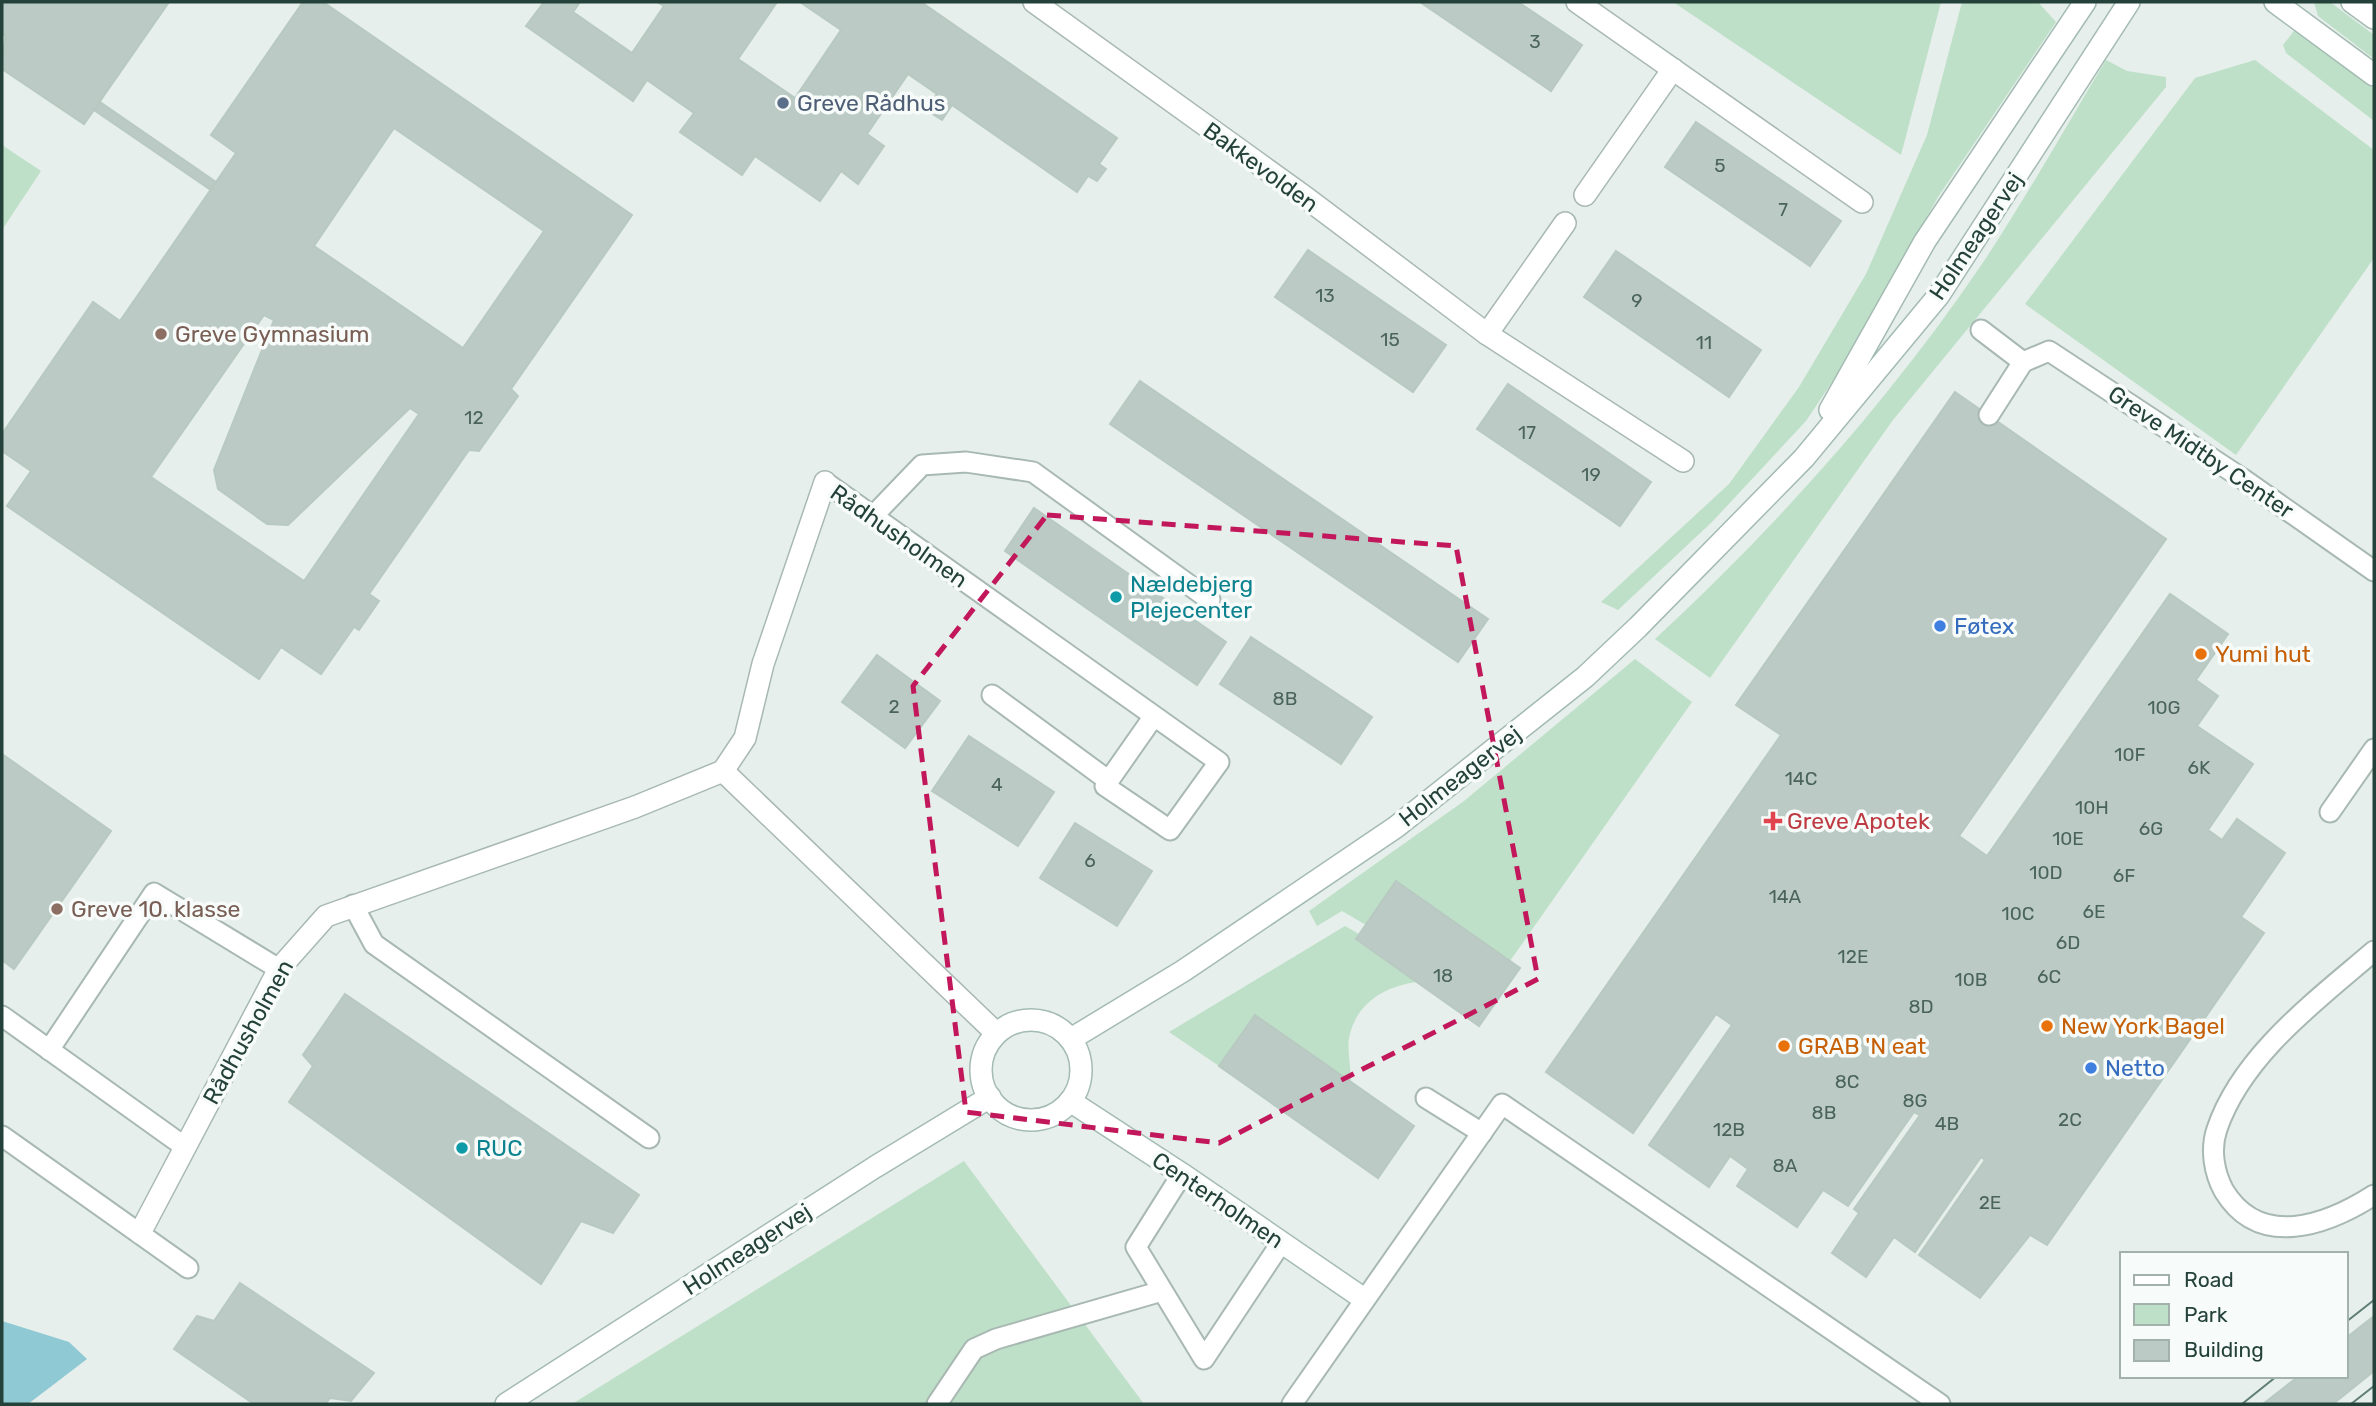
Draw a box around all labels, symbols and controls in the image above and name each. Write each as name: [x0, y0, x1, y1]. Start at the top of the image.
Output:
house number: 3: [1529, 30, 1541, 53]
place label: Greve Rådhus: [797, 89, 946, 117]
marker: Greve Rådhus: [775, 95, 791, 111]
street label: Bakkevolden: [1198, 116, 1324, 218]
house number: 5: [1714, 154, 1726, 177]
street label: Holmeagervej: [1923, 167, 2029, 305]
house number: 7: [1778, 198, 1788, 221]
house number: 13: [1315, 284, 1335, 307]
house number: 9: [1631, 289, 1643, 312]
place label: Greve Gymnasium: [175, 320, 370, 348]
marker: Greve Gymnasium: [153, 326, 169, 342]
house number: 15: [1380, 328, 1400, 351]
house number: 11: [1696, 331, 1712, 354]
street label: Greve Midtby Center: [2103, 380, 2299, 525]
house number: 12: [464, 406, 484, 429]
house number: 17: [1518, 421, 1536, 444]
house number: 19: [1581, 463, 1601, 486]
street label: Rådhusholmen: [825, 478, 973, 594]
place label: Nældebjerg Plejecenter: [1130, 570, 1253, 624]
marker: Nældebjerg Plejecenter: [1108, 589, 1124, 605]
place label: Føtex: [1954, 612, 2014, 640]
marker: Føtex: [1932, 618, 1948, 634]
place label: Yumi hut: [2215, 640, 2311, 668]
marker: Yumi hut: [2193, 646, 2209, 662]
house number: 8B: [1273, 687, 1297, 710]
house number: 2: [888, 695, 900, 718]
house number: 10G: [2147, 696, 2181, 719]
street label: Holmeagervej: [1393, 720, 1527, 832]
house number: 10F: [2114, 743, 2146, 766]
house number: 6K: [2188, 756, 2211, 779]
house number: 14C: [1785, 767, 1817, 790]
house number: 4: [991, 773, 1003, 796]
house number: 10H: [2075, 796, 2109, 819]
place label: Greve Apotek: [1787, 807, 1930, 835]
marker: Greve Apotek: [1765, 813, 1781, 829]
house number: 6G: [2139, 817, 2163, 840]
house number: 10E: [2052, 827, 2084, 850]
house number: 6: [1084, 849, 1096, 872]
house number: 10D: [2029, 861, 2063, 884]
house number: 6F: [2113, 864, 2135, 887]
house number: 14A: [1769, 885, 1802, 908]
place label: Greve 10. klasse: [71, 895, 241, 923]
house number: 6E: [2083, 900, 2105, 923]
marker: Greve 10. klasse: [49, 901, 65, 917]
house number: 10C: [2002, 902, 2034, 925]
house number: 6D: [2056, 931, 2080, 954]
house number: 12E: [1838, 945, 1868, 968]
street label: Rådhusholmen: [197, 955, 299, 1109]
house number: 18: [1433, 964, 1453, 987]
house number: 6C: [2037, 965, 2061, 988]
house number: 10B: [1955, 968, 1987, 991]
house number: 8D: [1908, 995, 1934, 1018]
place label: New York Bagel: [2061, 1012, 2225, 1040]
marker: New York Bagel: [2039, 1018, 2055, 1034]
place label: GRAB 'N eat: [1798, 1032, 1926, 1060]
marker: GRAB 'N eat: [1776, 1038, 1792, 1054]
place label: Netto: [2105, 1054, 2165, 1082]
marker: Netto: [2083, 1060, 2099, 1076]
house number: 8C: [1835, 1070, 1859, 1093]
house number: 8G: [1902, 1089, 1928, 1112]
house number: 8B: [1812, 1101, 1836, 1124]
house number: 2C: [2058, 1108, 2082, 1131]
house number: 4B: [1935, 1112, 1959, 1135]
house number: 12B: [1713, 1118, 1745, 1141]
place label: RUC: [476, 1134, 523, 1162]
marker: RUC: [454, 1140, 470, 1156]
street label: Centerholmen: [1147, 1146, 1289, 1254]
house number: 8A: [1773, 1154, 1798, 1177]
house number: 2E: [1979, 1191, 2001, 1214]
street label: Holmeagervej: [677, 1197, 817, 1301]
legend: [2120, 1252, 2348, 1378]
text: Road: [2184, 1267, 2234, 1292]
text: Park: [2184, 1302, 2228, 1327]
text: Building: [2184, 1337, 2264, 1362]

